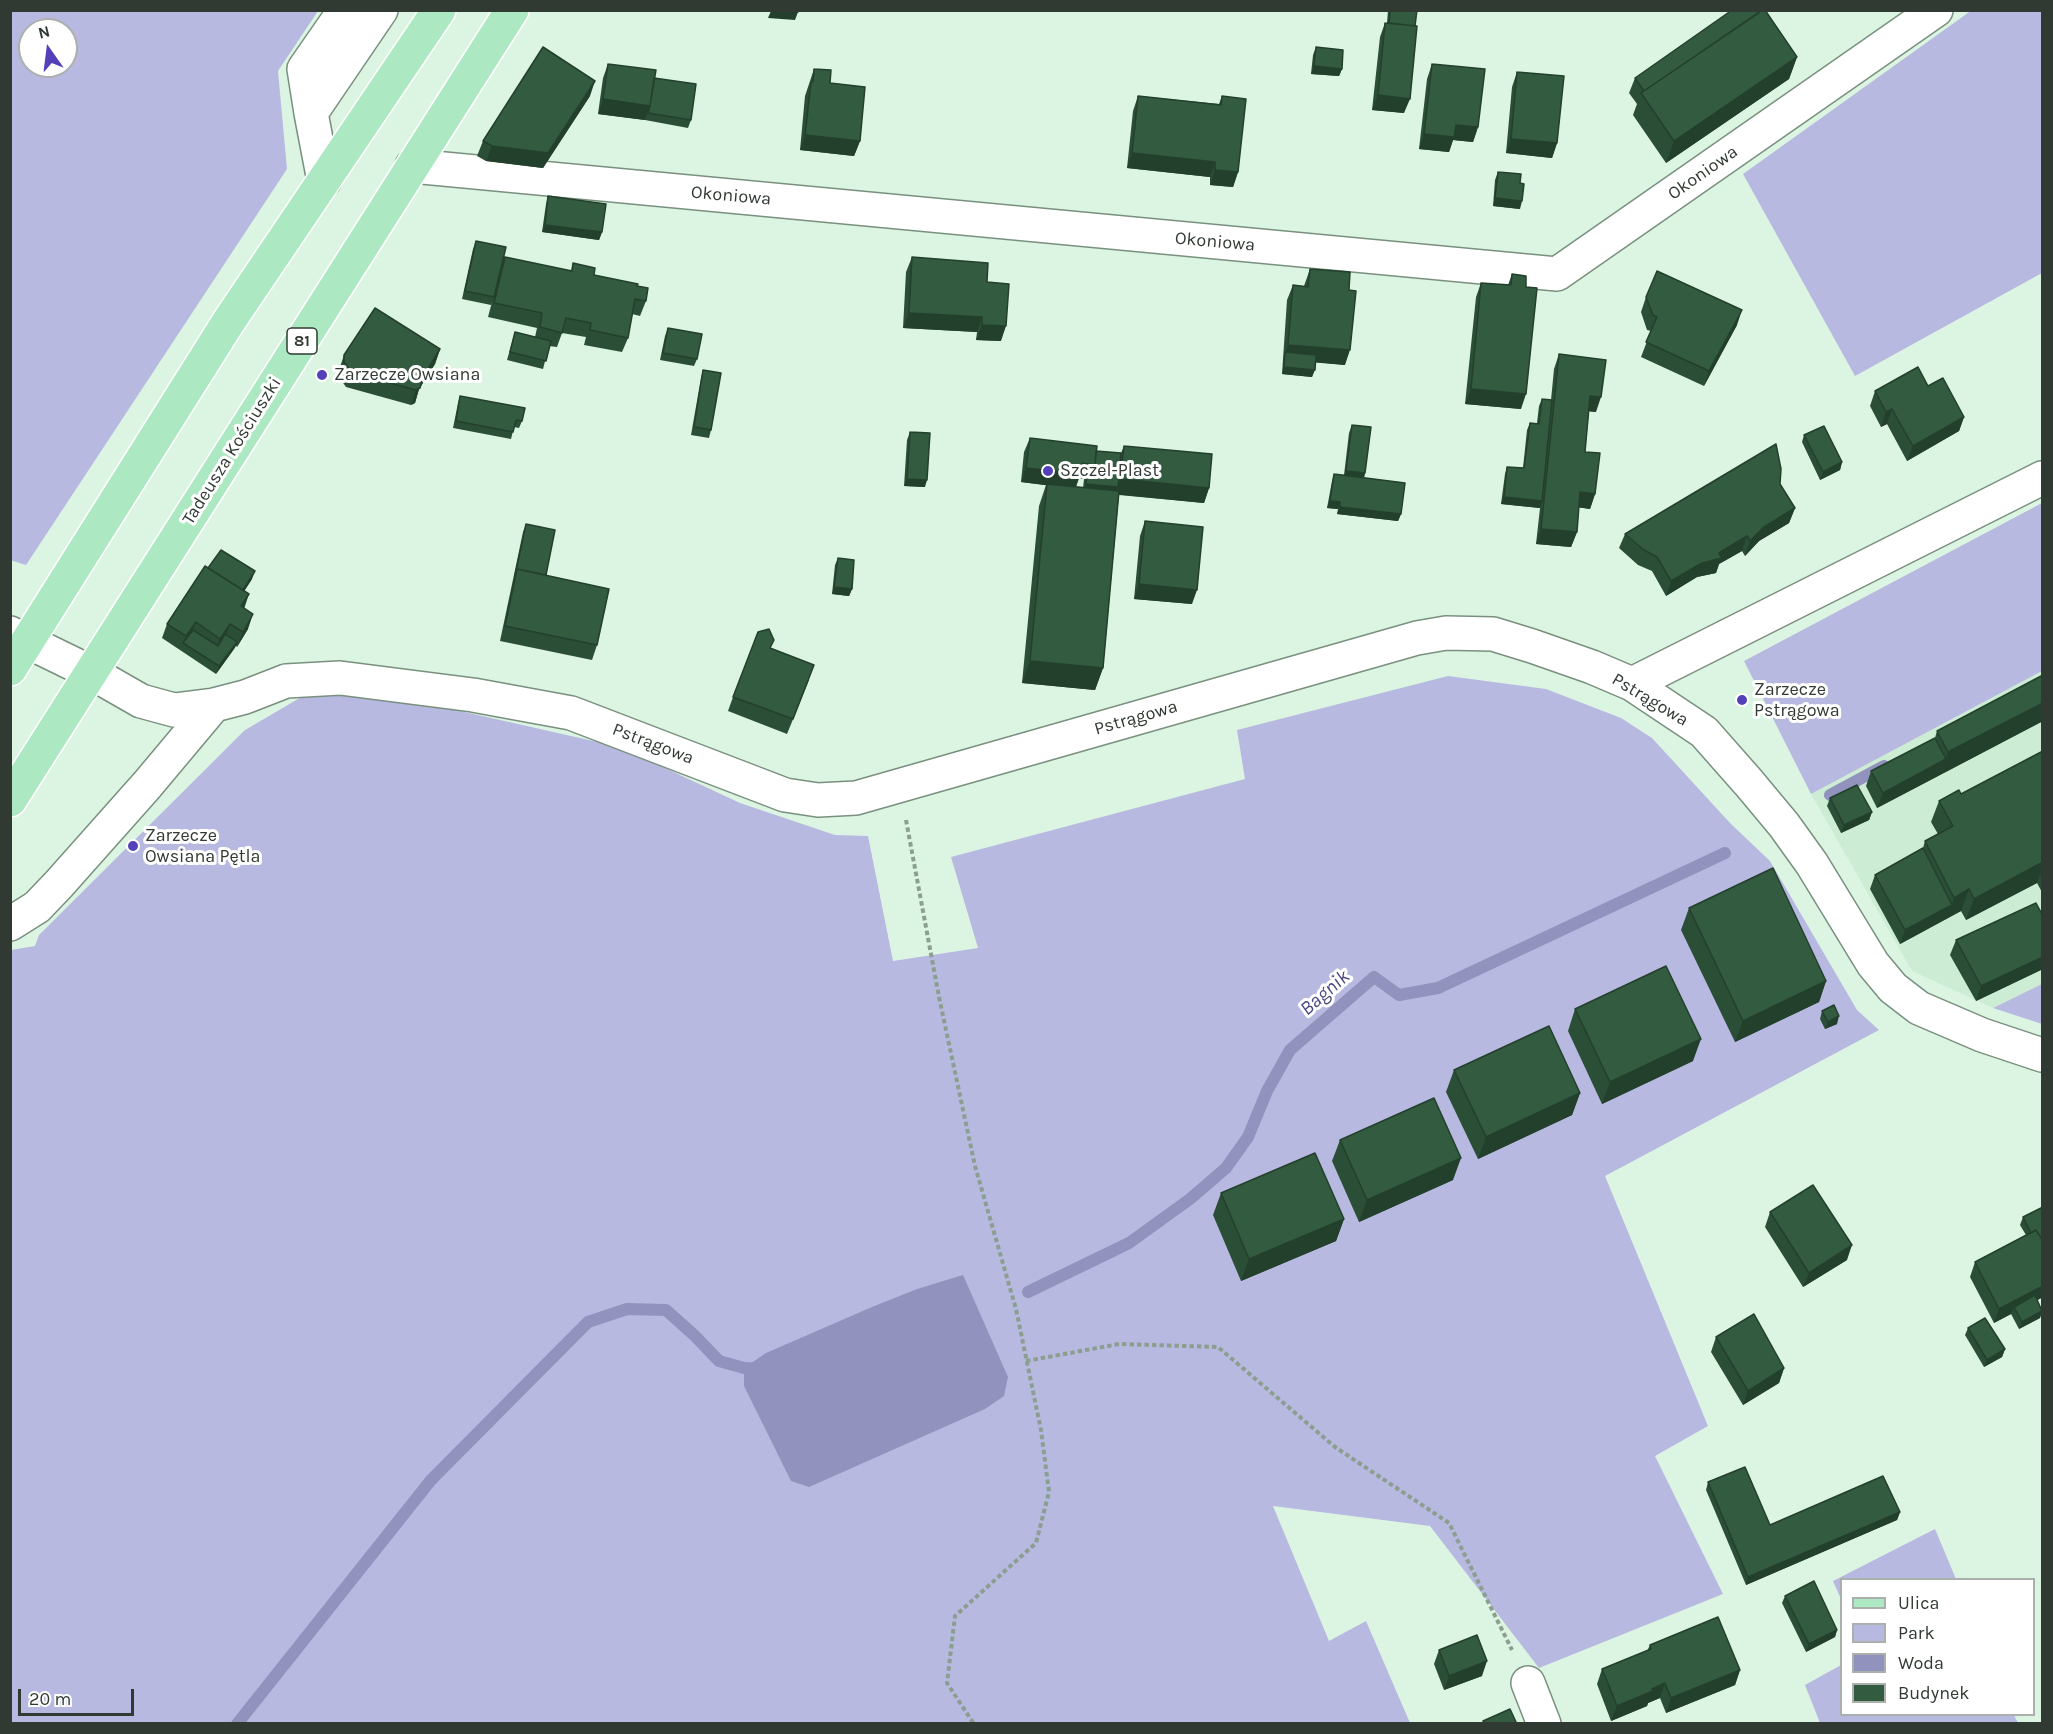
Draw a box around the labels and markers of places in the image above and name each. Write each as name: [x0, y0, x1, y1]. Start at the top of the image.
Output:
place label: Zarzecze Owsiana: [334, 364, 480, 386]
marker: Zarzecze Owsiana: [315, 368, 329, 382]
place label: Szczel-Plast: [1060, 460, 1159, 482]
marker: Szczel-Plast: [1041, 464, 1055, 478]
place label: Zarzecze Pstrągowa: [1754, 679, 1840, 722]
marker: Zarzecze Pstrągowa: [1735, 693, 1749, 707]
place label: Zarzecze Owsiana Pętla: [145, 825, 260, 868]
marker: Zarzecze Owsiana Pętla: [126, 839, 140, 853]

